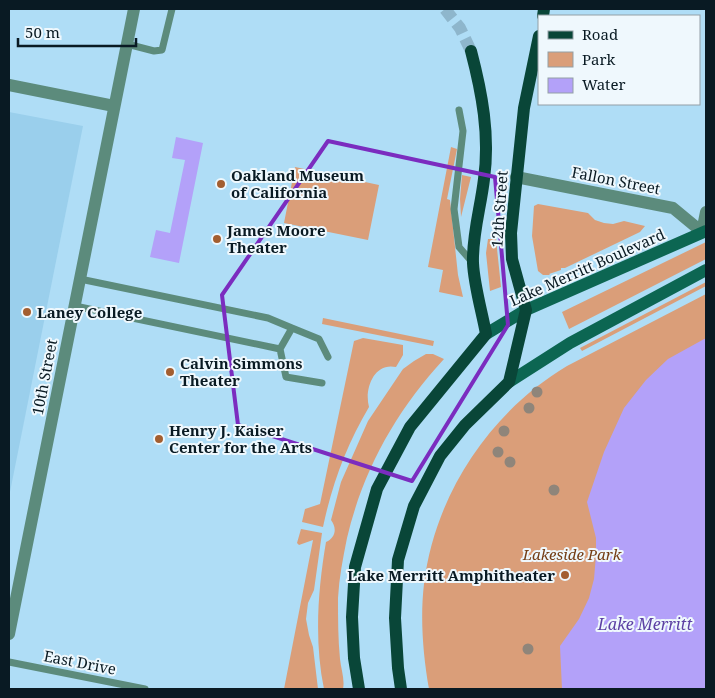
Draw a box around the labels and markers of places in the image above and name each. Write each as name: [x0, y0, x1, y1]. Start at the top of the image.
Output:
place label: Oakland Museum of California: [231, 165, 364, 202]
marker: Oakland Museum of California: [215, 178, 227, 190]
place label: James Moore Theater: [226, 220, 326, 257]
marker: James Moore Theater: [211, 233, 223, 245]
place label: Laney College: [37, 302, 142, 322]
marker: Laney College: [21, 306, 33, 318]
place label: Calvin Simmons Theater: [180, 353, 303, 390]
marker: Calvin Simmons Theater: [164, 366, 176, 378]
place label: Henry J. Kaiser Center for the Arts: [169, 420, 312, 457]
marker: Henry J. Kaiser Center for the Arts: [153, 433, 165, 445]
place label: Lake Merritt Amphitheater: [347, 565, 555, 585]
marker: Lake Merritt Amphitheater: [559, 569, 571, 581]

